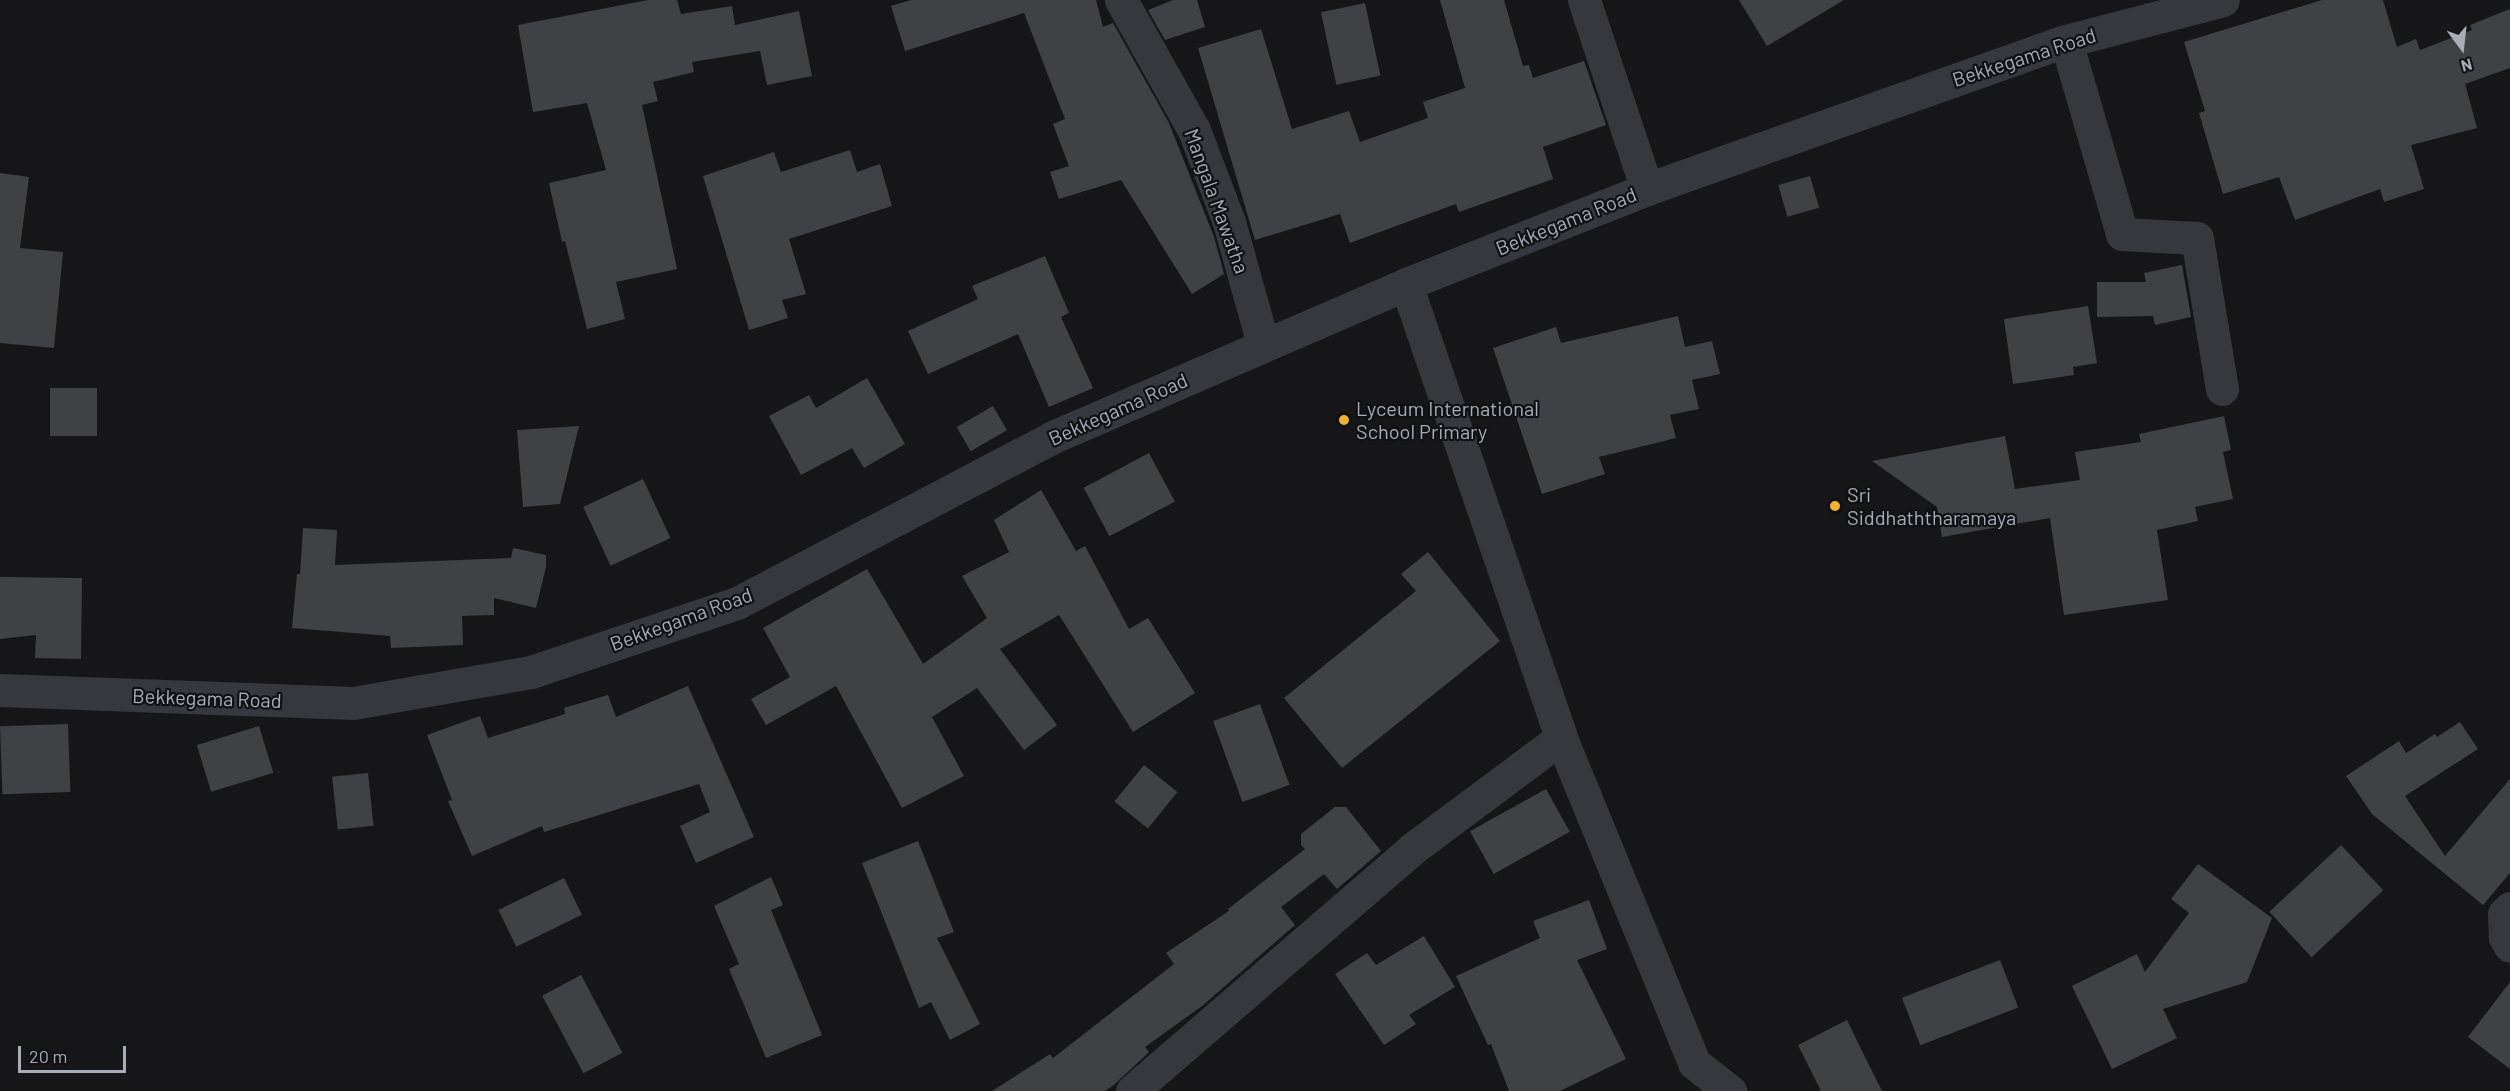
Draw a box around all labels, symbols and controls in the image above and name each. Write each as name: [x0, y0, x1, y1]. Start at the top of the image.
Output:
north arrow: [2432, 18, 2492, 78]
street label: Bekkegama Road: [1949, 23, 2099, 91]
text: N: [2459, 55, 2474, 76]
street label: Mangala Mawatha: [1180, 125, 1254, 277]
street label: Bekkegama Road: [1492, 182, 1640, 260]
street label: Bekkegama Road: [1045, 368, 1191, 450]
place label: Lyceum International School Primary: [1356, 396, 1539, 443]
marker: Lyceum International School Primary: [1337, 413, 1351, 427]
place label: Sri Siddhaththaramaya: [1847, 482, 2016, 529]
marker: Sri Siddhaththaramaya: [1828, 499, 1842, 513]
street label: Bekkegama Road: [607, 582, 755, 656]
street label: Bekkegama Road: [132, 683, 282, 713]
scale bar: [21, 1034, 129, 1072]
text: 20 m: [29, 1045, 67, 1067]

